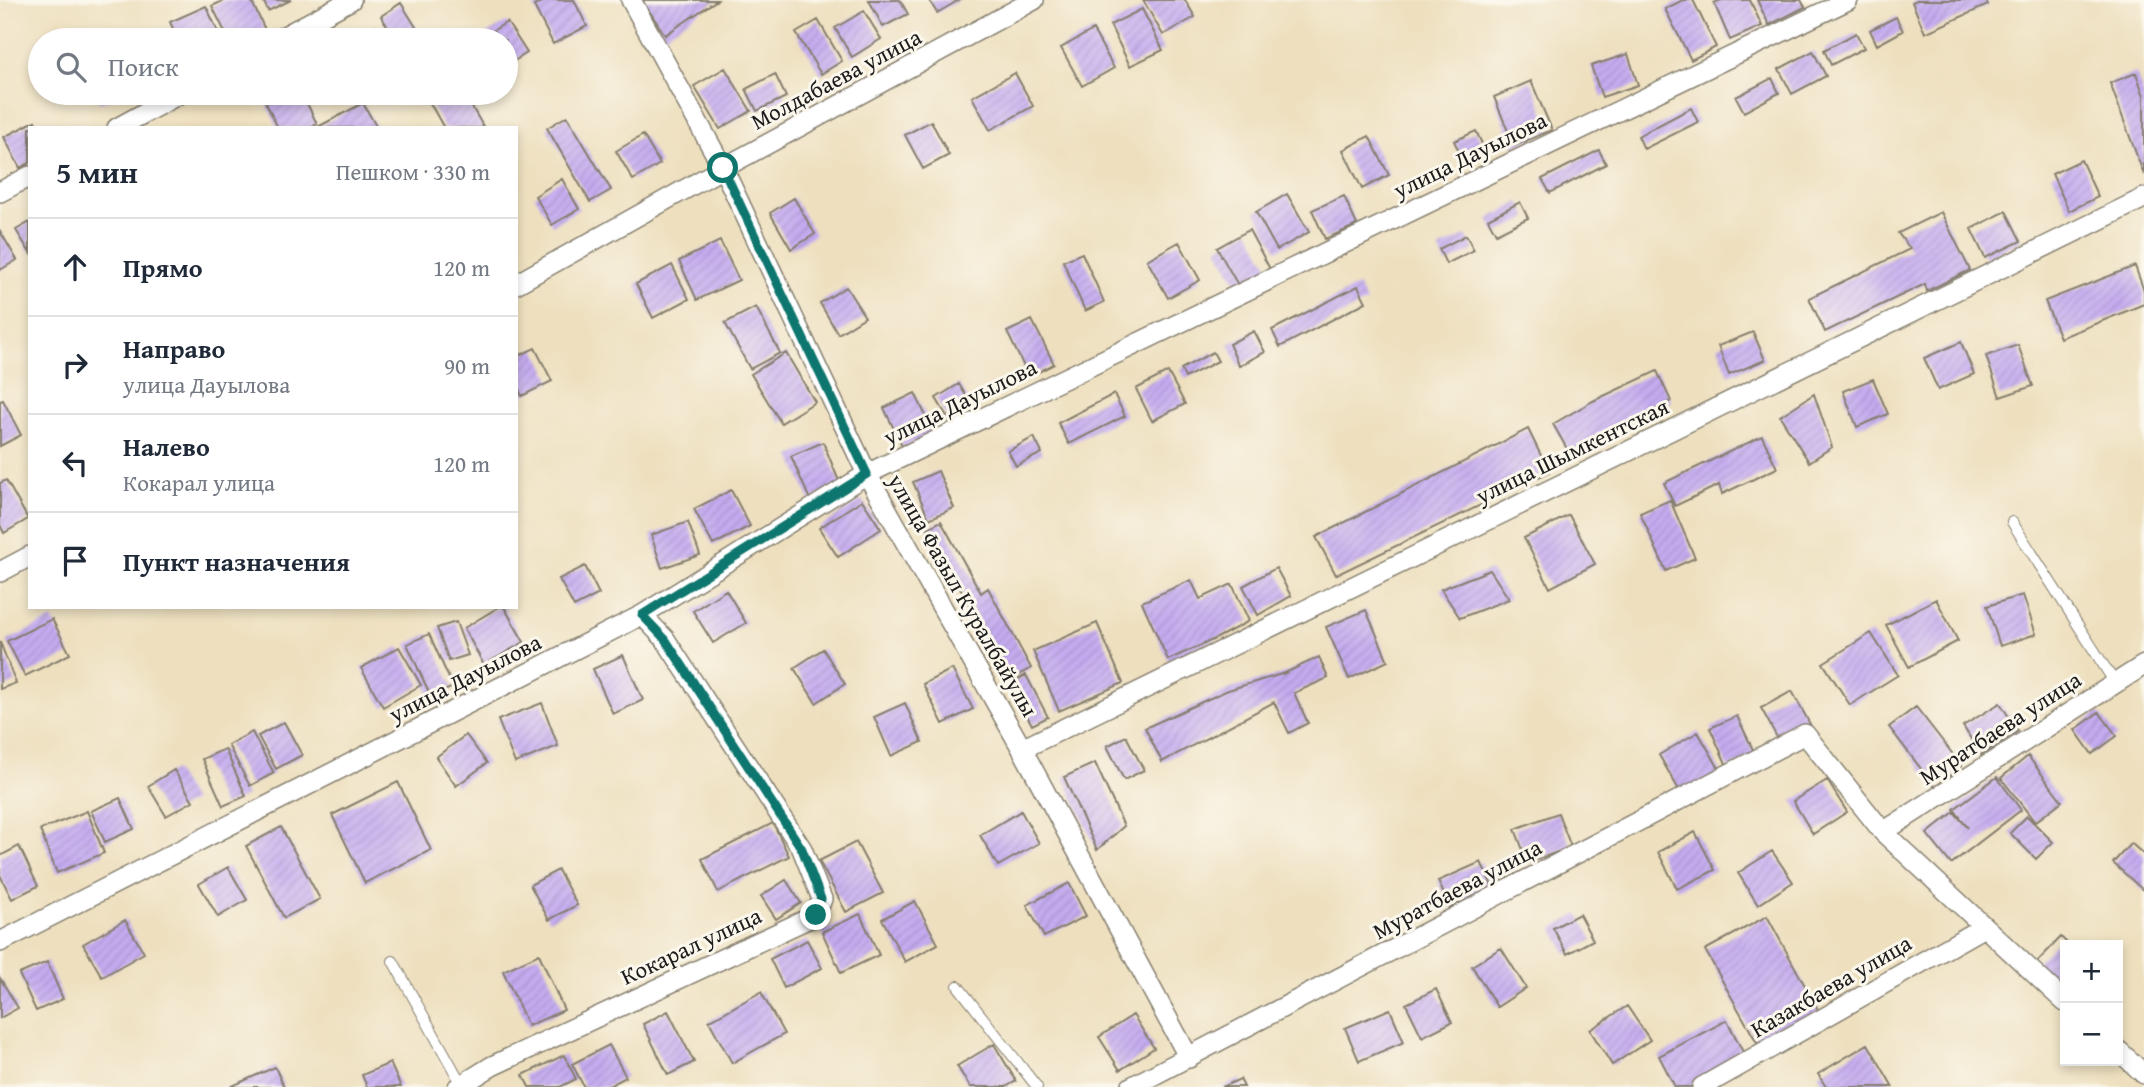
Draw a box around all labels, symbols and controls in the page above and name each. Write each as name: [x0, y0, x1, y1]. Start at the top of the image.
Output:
street label: Молдабаева улица: [745, 20, 927, 137]
search box: [28, 28, 518, 105]
text: Поиск: [108, 47, 179, 86]
icon: search: [52, 48, 90, 86]
street label: улица Дауылова: [1387, 103, 1552, 206]
text: 5 мин: [56, 150, 138, 194]
route start: [707, 152, 738, 183]
text: Пешком · 330 m: [336, 155, 490, 188]
icon: ahead: [56, 248, 94, 286]
text: Прямо: [123, 248, 203, 287]
text: 120 m: [433, 251, 490, 284]
text: Направо: [123, 329, 225, 368]
icon: right: [56, 346, 94, 384]
text: 90 m: [444, 349, 490, 382]
street label: улица Дауылова: [877, 350, 1042, 453]
text: улица Дауылова: [123, 368, 290, 401]
street label: улица Шымкентская: [1469, 389, 1674, 512]
text: Налево: [123, 427, 210, 466]
icon: left: [56, 444, 94, 482]
text: 120 m: [433, 447, 490, 480]
text: Кокарал улица: [123, 466, 275, 499]
street label: улица Фазыл Куралбайулы: [880, 466, 1047, 722]
icon: arrive: [56, 542, 94, 580]
text: Пункт назначения: [123, 542, 350, 581]
street label: улица Дауылова: [382, 625, 547, 731]
street label: Муратбаева улица: [1912, 663, 2087, 792]
street label: Муратбаева улица: [1366, 830, 1547, 947]
street label: Кокарал улица: [615, 898, 767, 993]
route end: [800, 899, 831, 930]
street label: Казакбаева улица: [1744, 926, 1917, 1045]
map controls: [2060, 940, 2123, 1066]
button: +: [2060, 940, 2123, 1003]
button: −: [2060, 1003, 2123, 1066]

